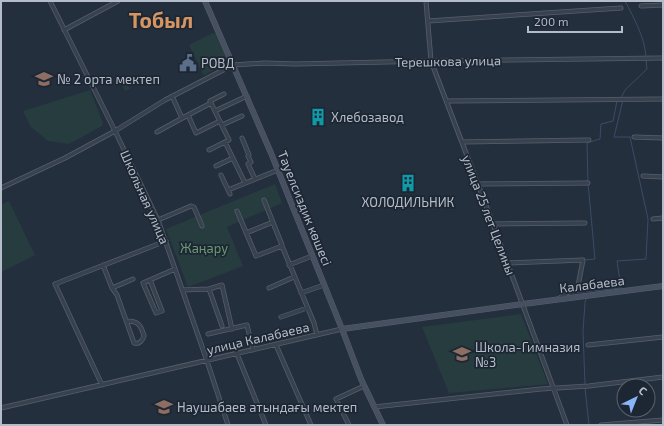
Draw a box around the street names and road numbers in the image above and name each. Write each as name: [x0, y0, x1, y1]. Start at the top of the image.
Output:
street label: Терешкова улица: [395, 52, 501, 70]
street label: Школьная улица: [117, 147, 173, 247]
street label: Тауелсиздик көшесі: [275, 148, 335, 268]
street label: улица 25 лет Целины: [459, 153, 519, 277]
street label: Калабаева: [559, 272, 625, 296]
street label: улица Калабаева: [205, 318, 311, 358]

